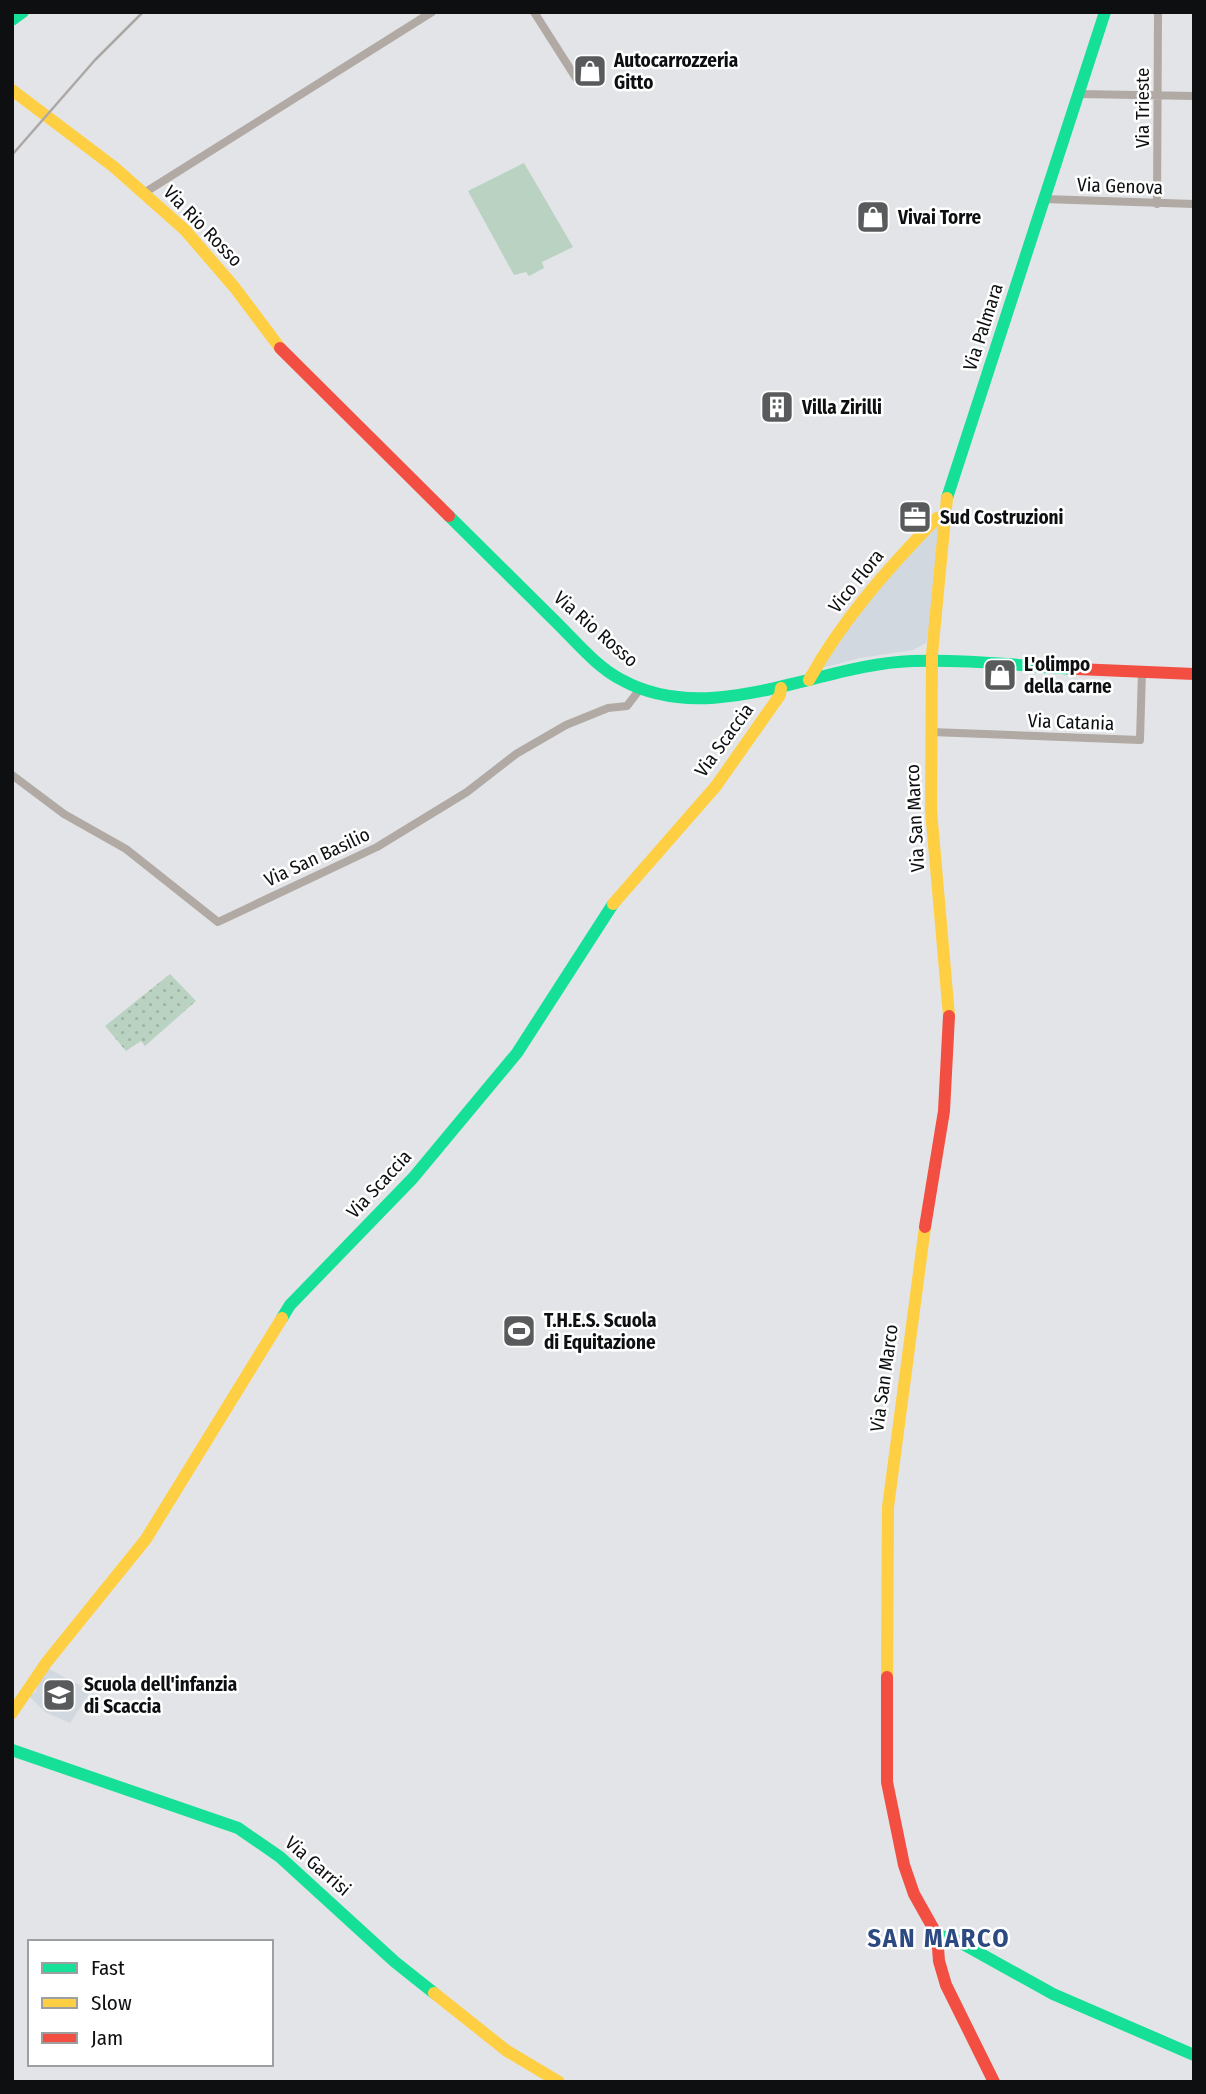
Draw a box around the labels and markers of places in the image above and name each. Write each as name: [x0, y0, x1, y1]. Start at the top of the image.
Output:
place label: Autocarrozzeria Gitto: [613, 49, 738, 94]
shop icon: Autocarrozzeria Gitto: [571, 52, 609, 90]
shop icon: Vivai Torre: [854, 198, 892, 236]
place label: Vivai Torre: [897, 206, 982, 229]
building icon: Villa Zirilli: [758, 388, 796, 426]
place label: Villa Zirilli: [801, 396, 882, 419]
office icon: Sud Costruzioni: [896, 498, 934, 536]
place label: Sud Costruzioni: [940, 506, 1064, 529]
place label: L'olimpo della carne: [1024, 653, 1112, 698]
shop icon: L'olimpo della carne: [981, 656, 1019, 694]
place label: T.H.E.S. Scuola di Equitazione: [544, 1309, 656, 1354]
sports icon: T.H.E.S. Scuola di Equitazione: [500, 1312, 538, 1350]
place label: Scuola dell'infanzia di Scaccia: [84, 1673, 237, 1718]
school or university icon: Scuola dell'infanzia di Scaccia: [40, 1676, 78, 1714]

